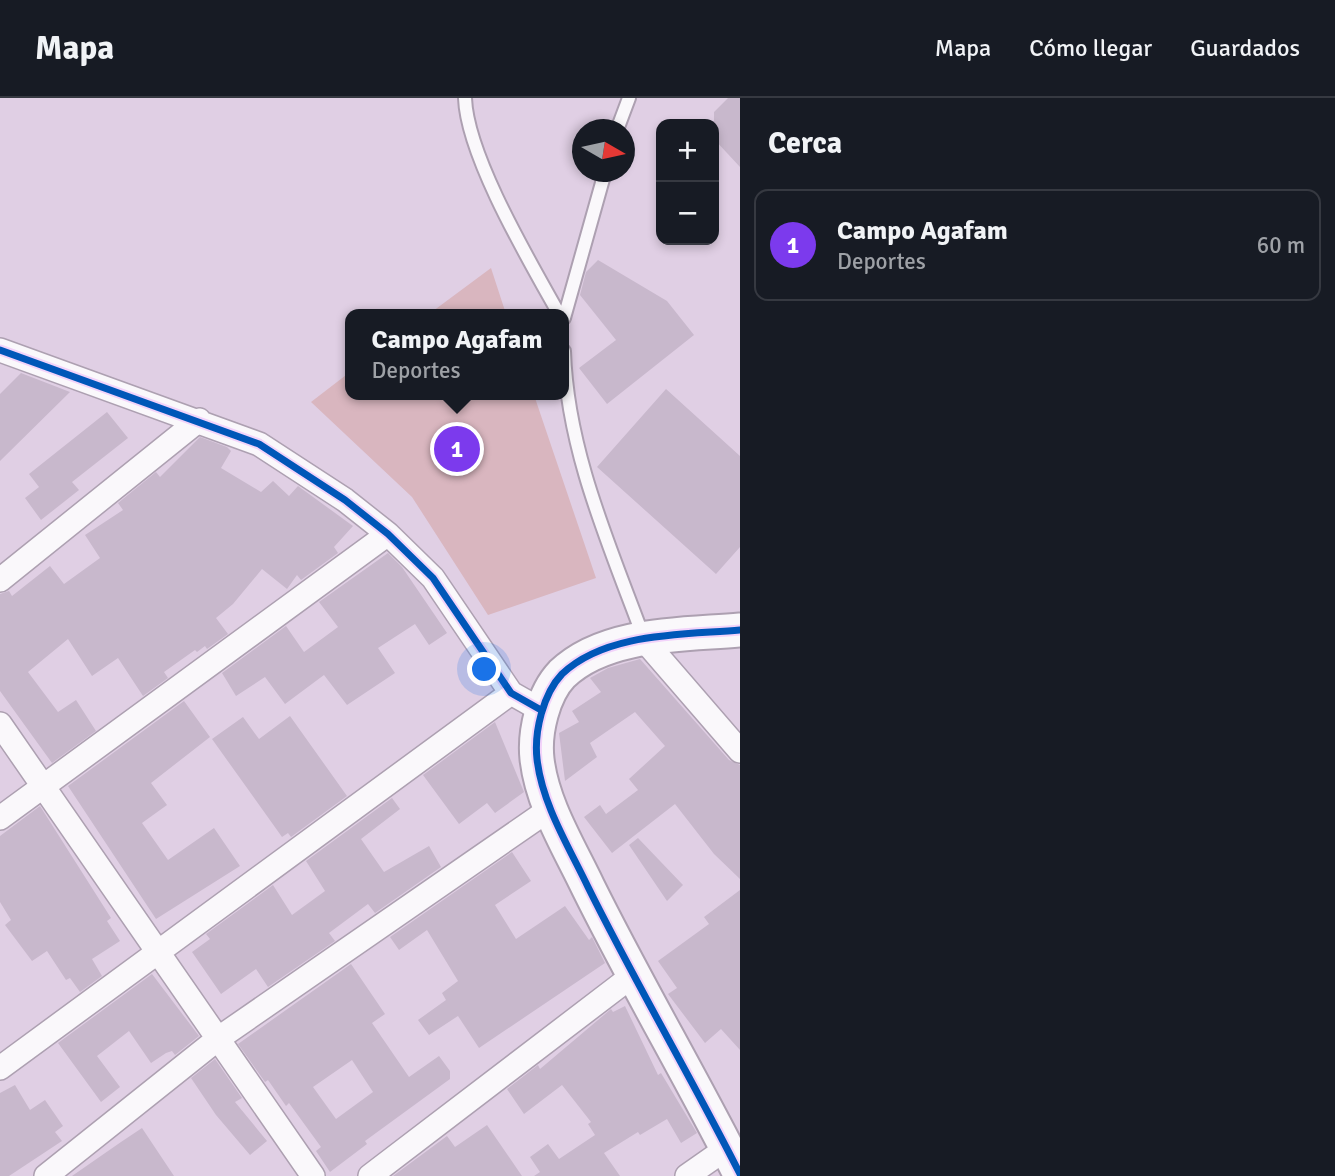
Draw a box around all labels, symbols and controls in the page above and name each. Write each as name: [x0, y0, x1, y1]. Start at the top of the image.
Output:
text: Mapa: [35, 28, 114, 69]
text: Mapa: [935, 33, 991, 63]
text: Cómo llegar: [1029, 33, 1152, 63]
text: Guardados: [1190, 33, 1300, 63]
north arrow: [572, 119, 635, 182]
map controls: [656, 119, 719, 245]
button: +: [656, 119, 719, 182]
text: Cerca: [768, 125, 842, 162]
button: −: [656, 182, 719, 245]
text: Campo Agafam: [837, 215, 1008, 247]
text: 1: [787, 231, 799, 260]
text: 60 m: [1257, 231, 1305, 260]
text: Deportes: [837, 247, 926, 276]
popup: [345, 309, 569, 400]
text: Campo Agafam: [372, 324, 542, 356]
text: Deportes: [372, 356, 461, 385]
pin: 1: [434, 423, 480, 475]
your location: [467, 652, 501, 686]

